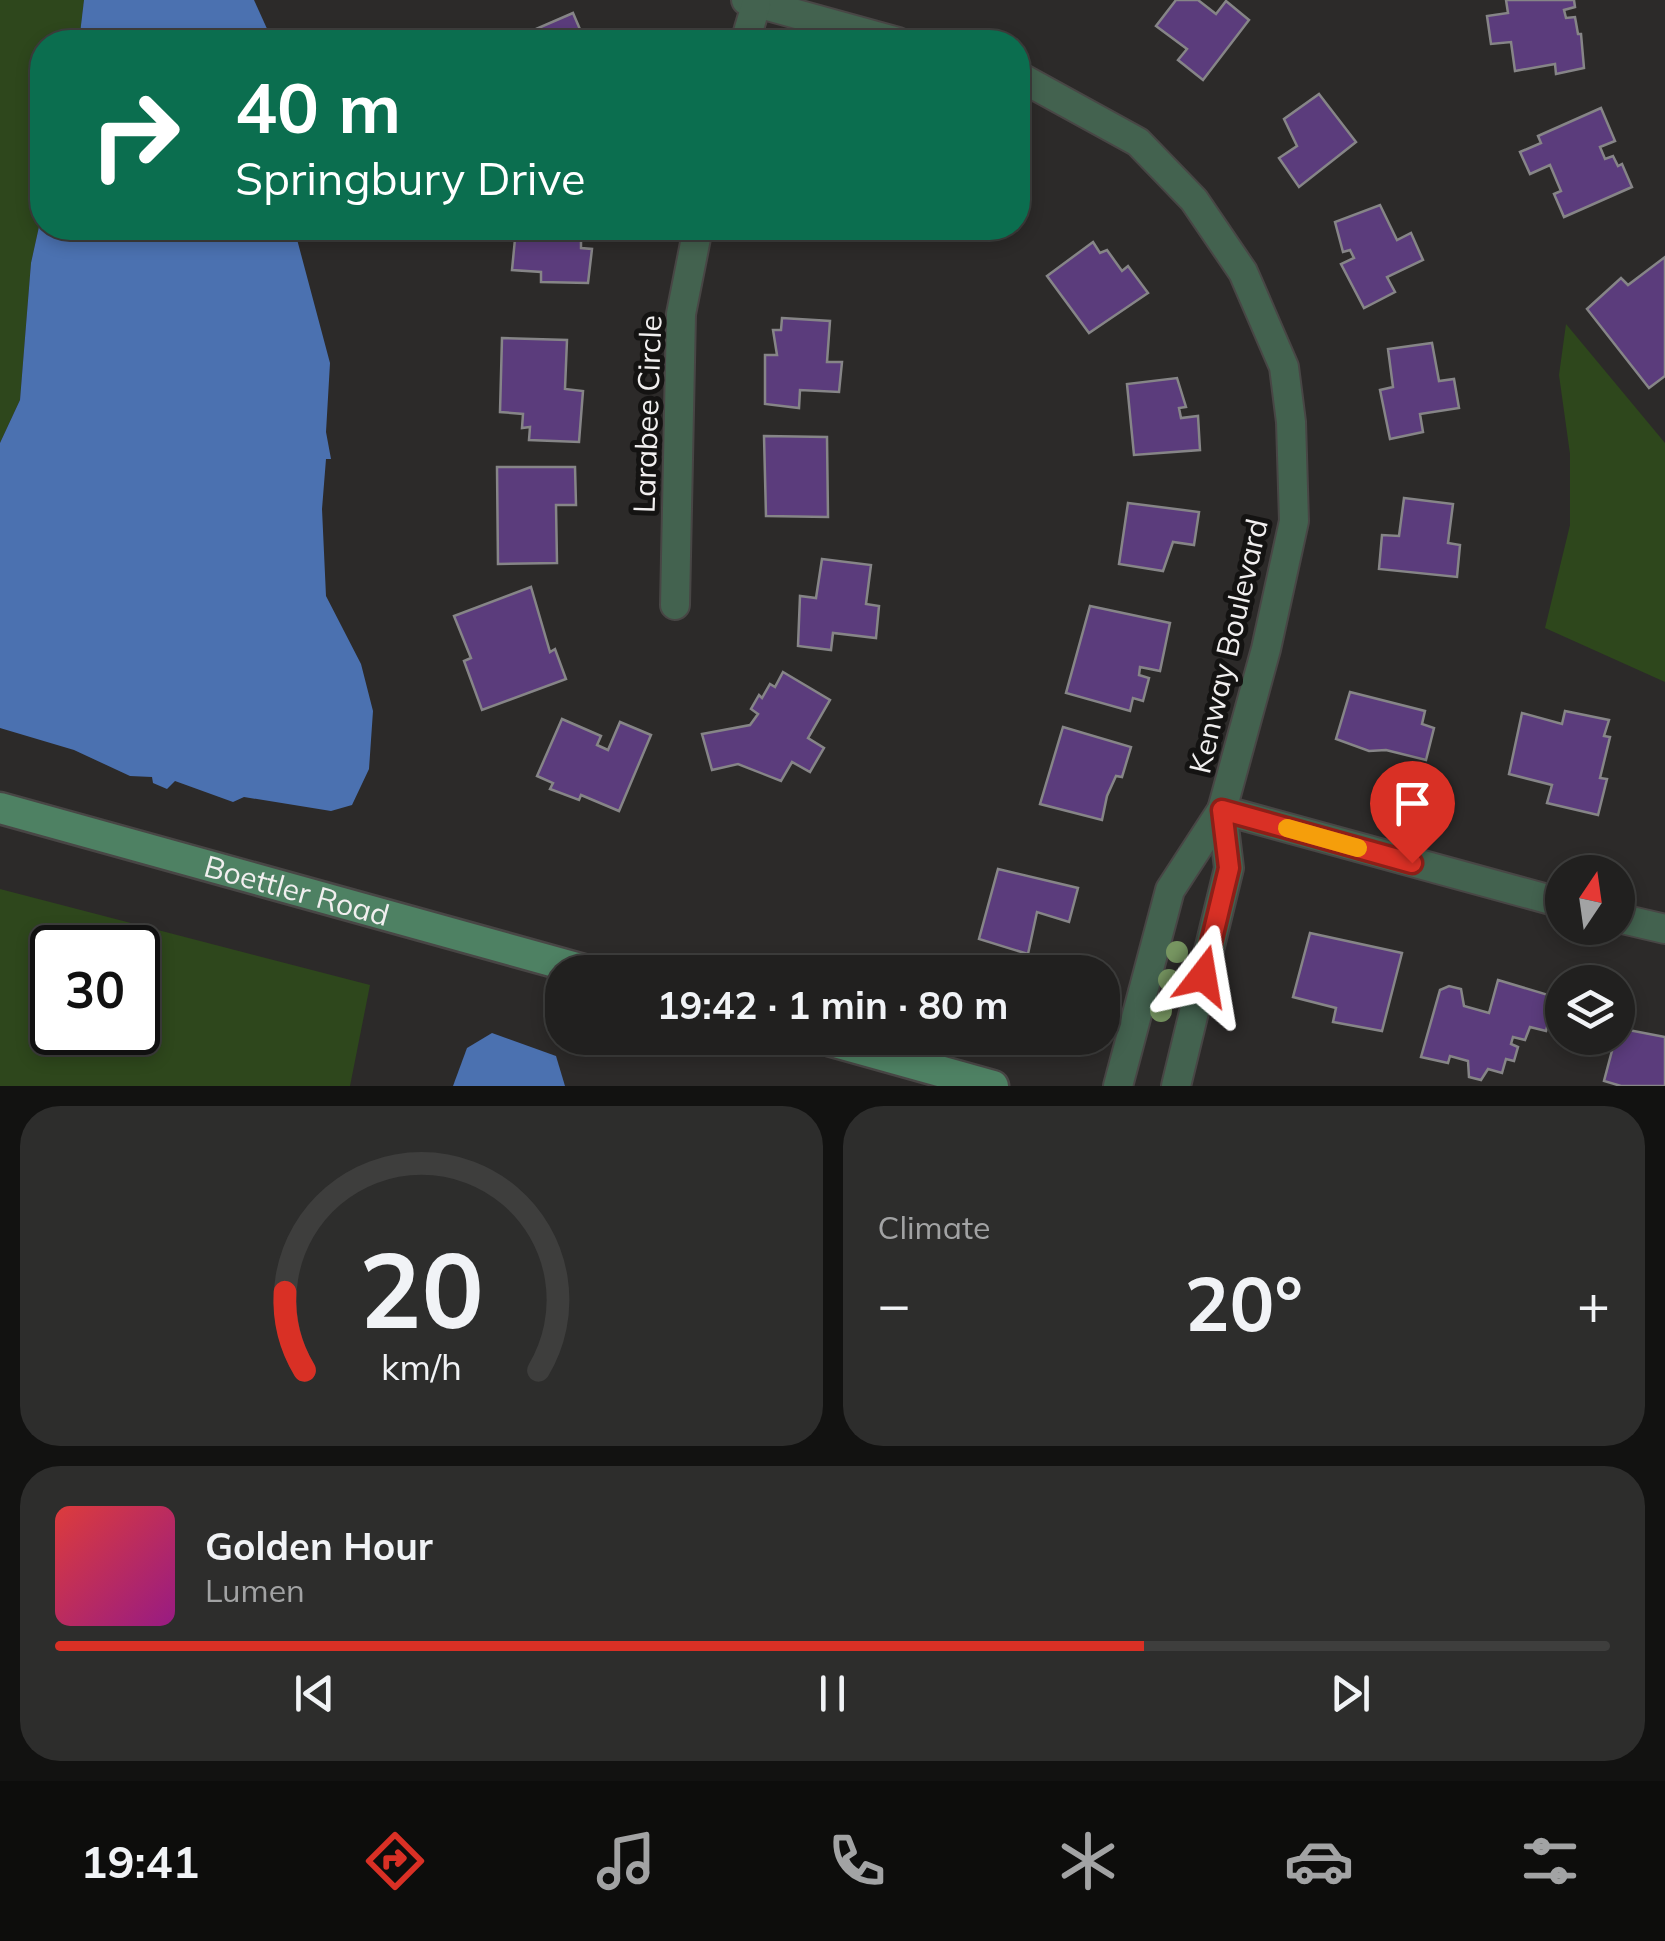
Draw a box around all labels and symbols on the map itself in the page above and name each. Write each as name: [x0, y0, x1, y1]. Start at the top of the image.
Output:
street label: Larabee Circle: [625, 314, 669, 514]
street label: Kenway Boulevard: [1180, 515, 1276, 777]
pin: [1370, 761, 1455, 864]
street label: Boettler Road: [200, 847, 394, 934]
north arrow: [1545, 855, 1635, 945]
position arrow: [1151, 924, 1255, 1028]
speed limit sign: 30: [30, 925, 160, 1055]

